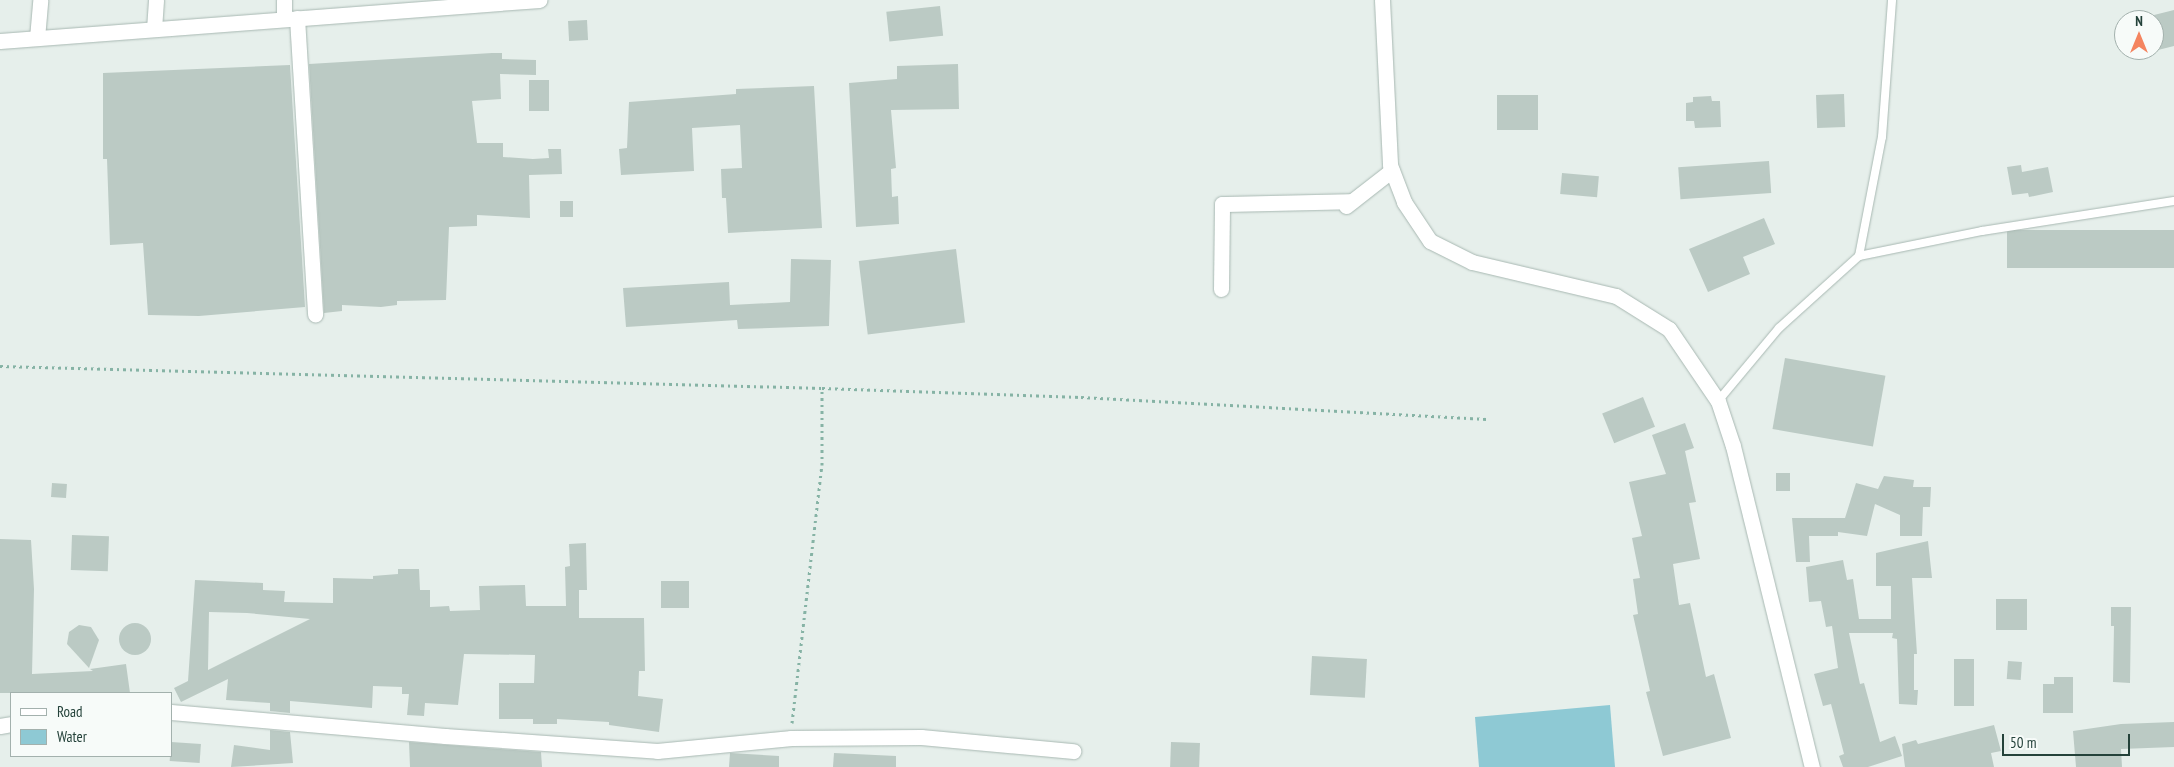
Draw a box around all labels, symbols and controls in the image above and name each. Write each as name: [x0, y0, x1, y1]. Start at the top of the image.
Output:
north arrow: [2114, 10, 2164, 60]
text: N: [2135, 12, 2143, 30]
legend: [10, 692, 172, 757]
text: Road: [57, 702, 83, 721]
scale bar: [2004, 724, 2132, 756]
text: Water: [57, 727, 87, 746]
text: 50 m: [2010, 733, 2036, 752]

